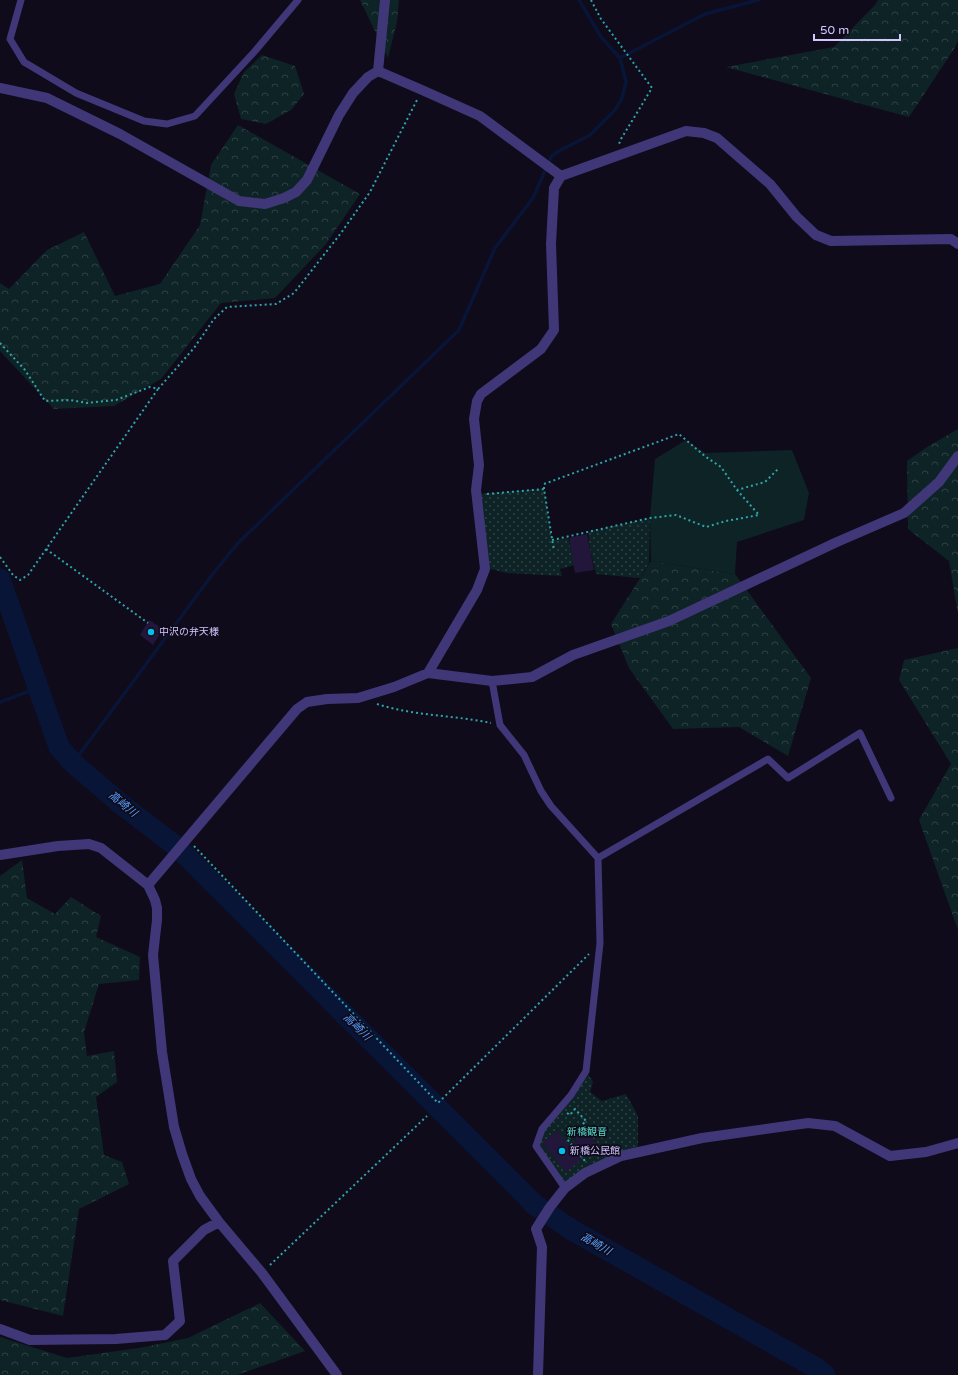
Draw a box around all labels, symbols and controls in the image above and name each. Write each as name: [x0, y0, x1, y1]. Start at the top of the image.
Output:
scale bar: [814, 16, 900, 42]
text: 50 m: [820, 23, 849, 37]
place label: 中沢の弁天様: [159, 626, 219, 638]
marker: 中沢の弁天様: [146, 627, 156, 637]
water label: 高崎川: [106, 789, 141, 820]
water label: 高崎川: [341, 1011, 374, 1044]
park label: 新橋観音: [567, 1126, 607, 1138]
place label: 新橋公民館: [570, 1145, 620, 1157]
marker: 新橋公民館: [557, 1146, 567, 1156]
water label: 高崎川: [578, 1230, 614, 1258]

